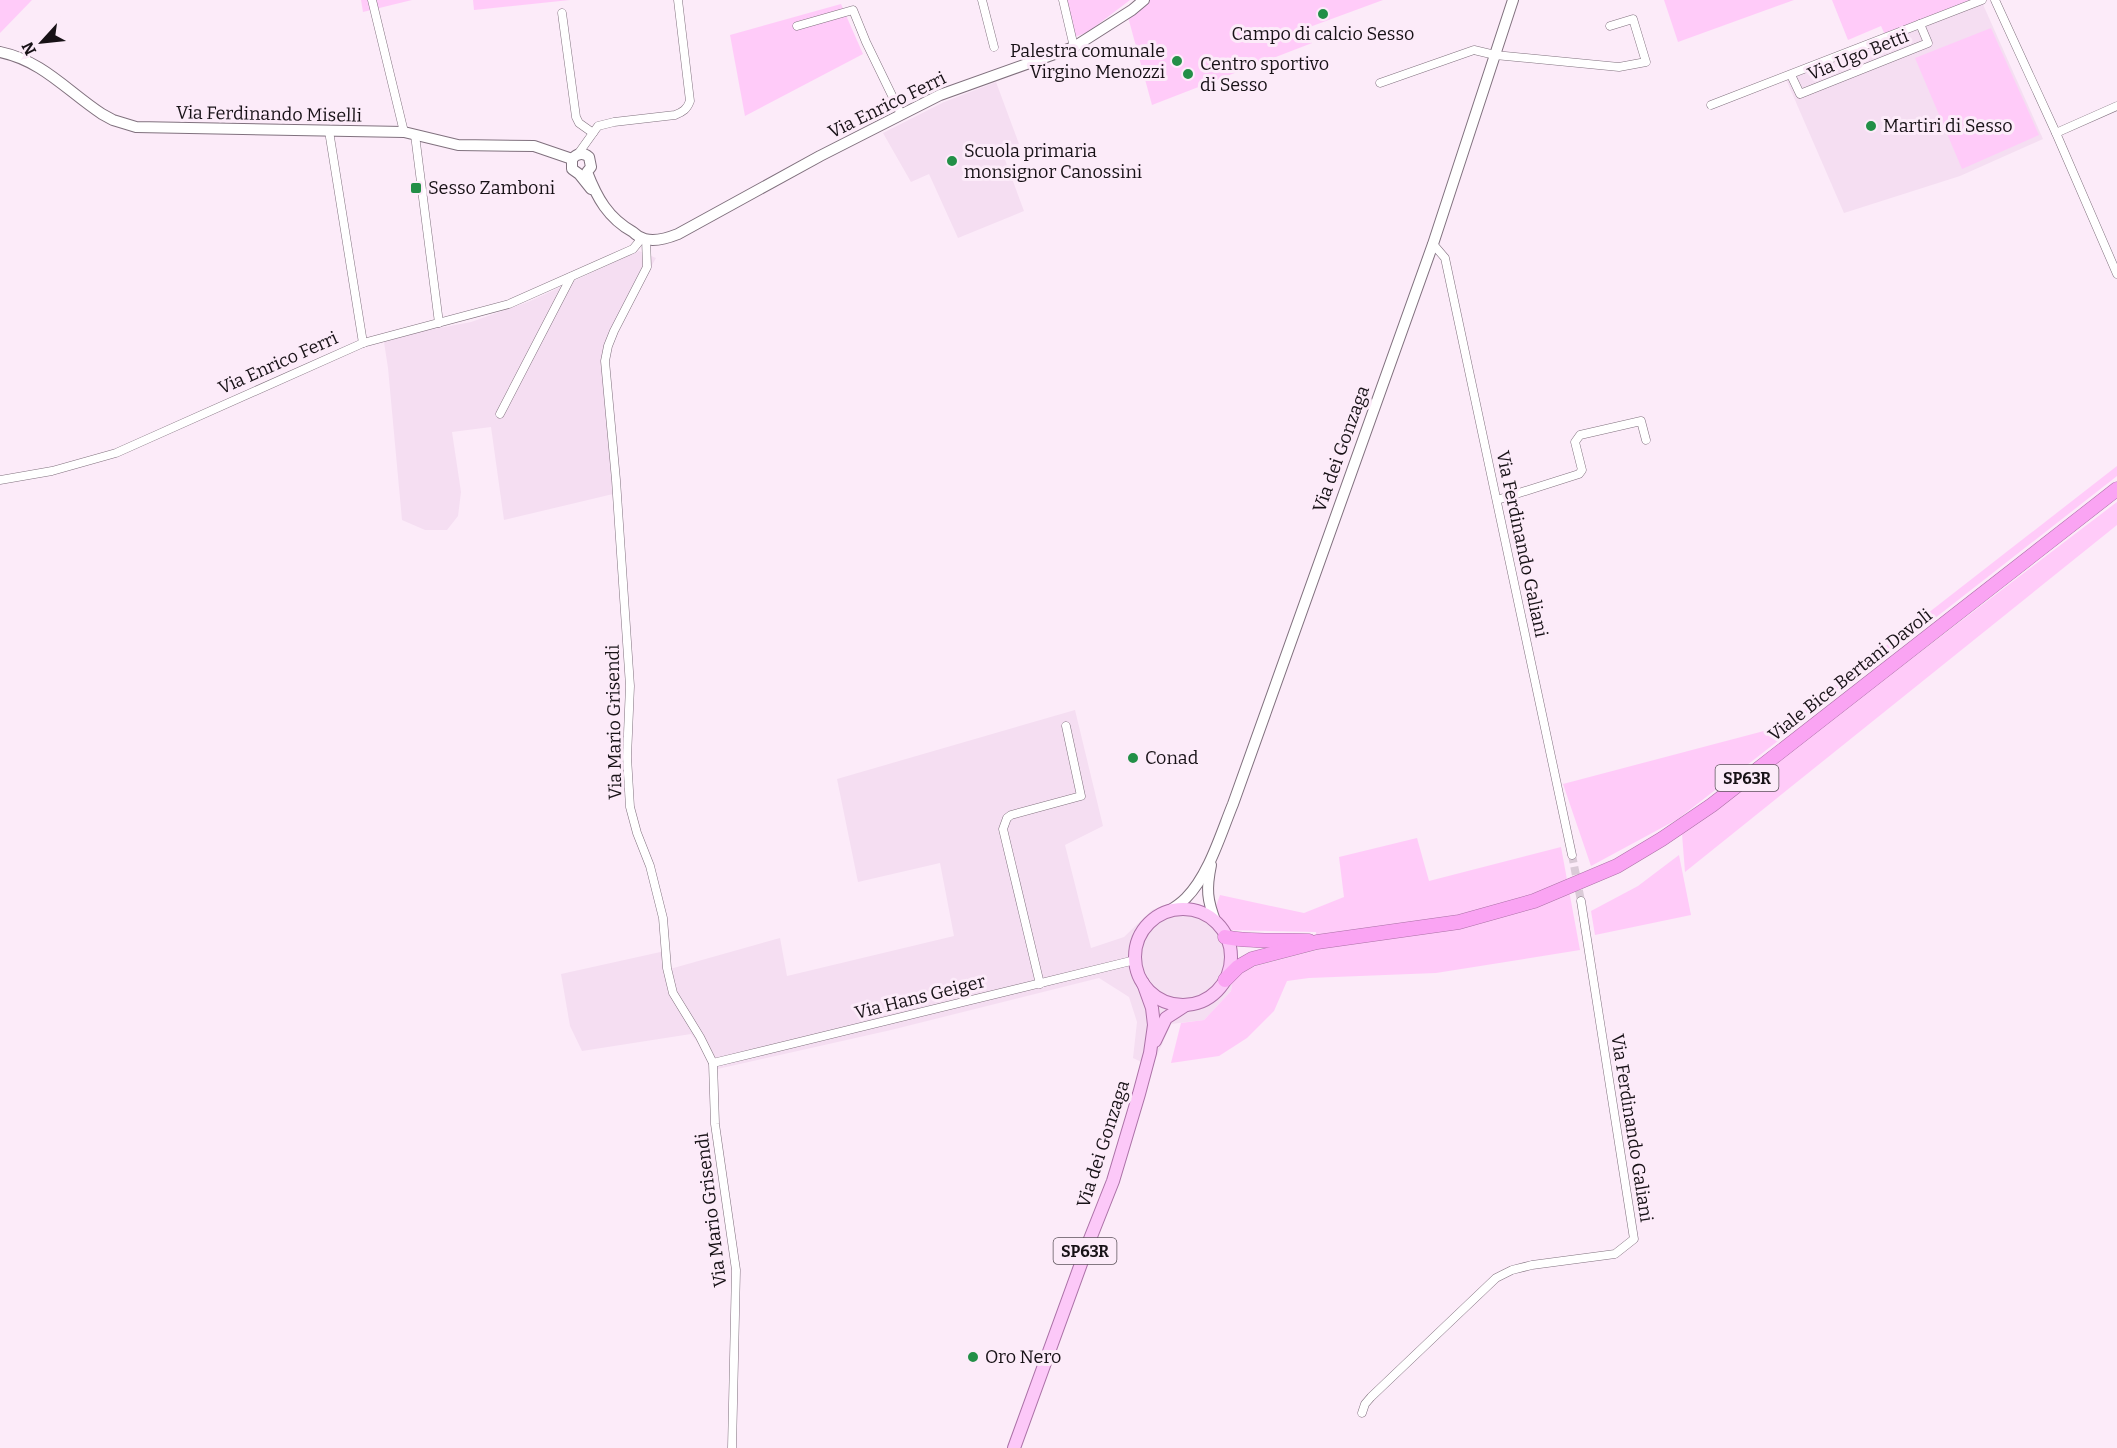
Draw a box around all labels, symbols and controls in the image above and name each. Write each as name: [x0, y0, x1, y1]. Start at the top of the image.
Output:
marker: Campo di calcio Sesso: [1316, 7, 1330, 21]
north arrow: [12, 12, 72, 72]
place label: Campo di calcio Sesso: [1232, 23, 1414, 45]
street label: Via Ugo Betti: [1804, 25, 1912, 85]
text: N: [18, 39, 40, 58]
place label: Palestra comunale Virgino Menozzi: [1010, 40, 1165, 83]
place label: Centro sportivo di Sesso: [1200, 53, 1329, 96]
marker: Palestra comunale Virgino Menozzi: [1170, 54, 1184, 68]
street label: Via Enrico Ferri: [824, 67, 950, 143]
marker: Centro sportivo di Sesso: [1181, 67, 1195, 81]
street label: Via Ferdinando Miselli: [176, 101, 362, 127]
place label: Martiri di Sesso: [1883, 115, 2013, 137]
marker: Martiri di Sesso: [1864, 119, 1878, 133]
place label: Scuola primaria monsignor Canossini: [964, 140, 1142, 183]
marker: Scuola primaria monsignor Canossini: [945, 154, 959, 168]
place label: Sesso Zamboni: [428, 177, 555, 199]
marker: Sesso Zamboni: [409, 181, 423, 195]
street label: Via Enrico Ferri: [215, 327, 341, 399]
street label: Via dei Gonzaga: [1308, 383, 1374, 515]
street label: Via Ferdinando Galiani: [1491, 449, 1553, 639]
street label: Viale Bice Bertani Davoli: [1764, 604, 1936, 746]
street label: Via Mario Grisendi: [602, 644, 626, 800]
place label: Conad: [1145, 747, 1199, 769]
marker: Conad: [1126, 751, 1140, 765]
road number: SP63R: [1716, 765, 1778, 791]
street label: Via Hans Geiger: [852, 970, 988, 1024]
street label: Via Ferdinando Galiani: [1606, 1032, 1658, 1224]
street label: Via dei Gonzaga: [1072, 1077, 1134, 1211]
street label: Via Mario Grisendi: [691, 1132, 731, 1288]
road number: SP63R: [1054, 1238, 1116, 1264]
place label: Oro Nero: [985, 1346, 1061, 1368]
marker: Oro Nero: [966, 1350, 980, 1364]

